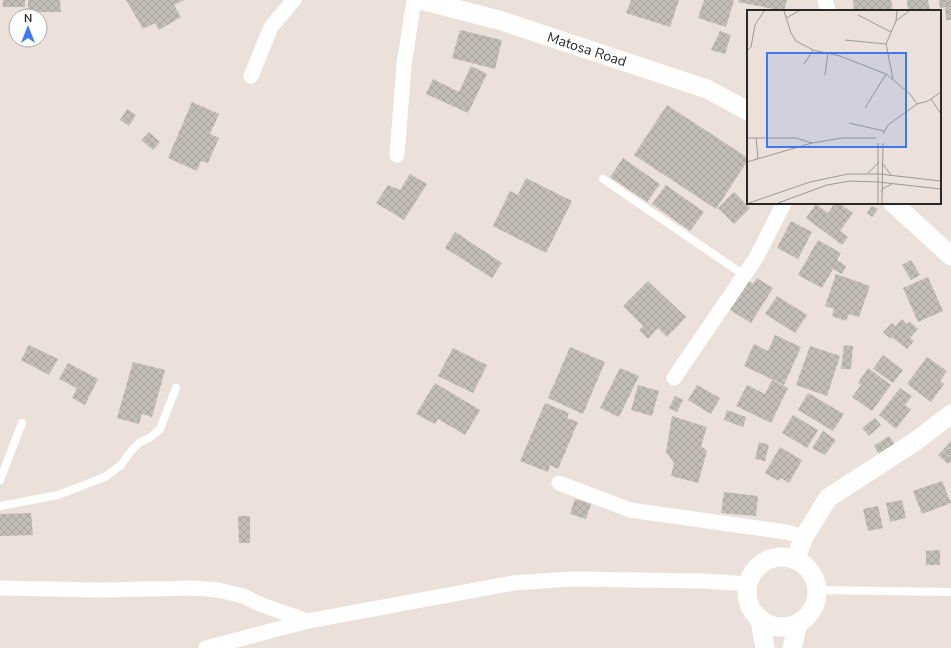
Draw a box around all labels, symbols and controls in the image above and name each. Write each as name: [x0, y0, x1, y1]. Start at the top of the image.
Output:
north arrow: [8, 8, 48, 48]
inset map: [747, 10, 941, 204]
text: N: [24, 11, 32, 26]
street label: Matosa Road: [545, 28, 629, 71]

